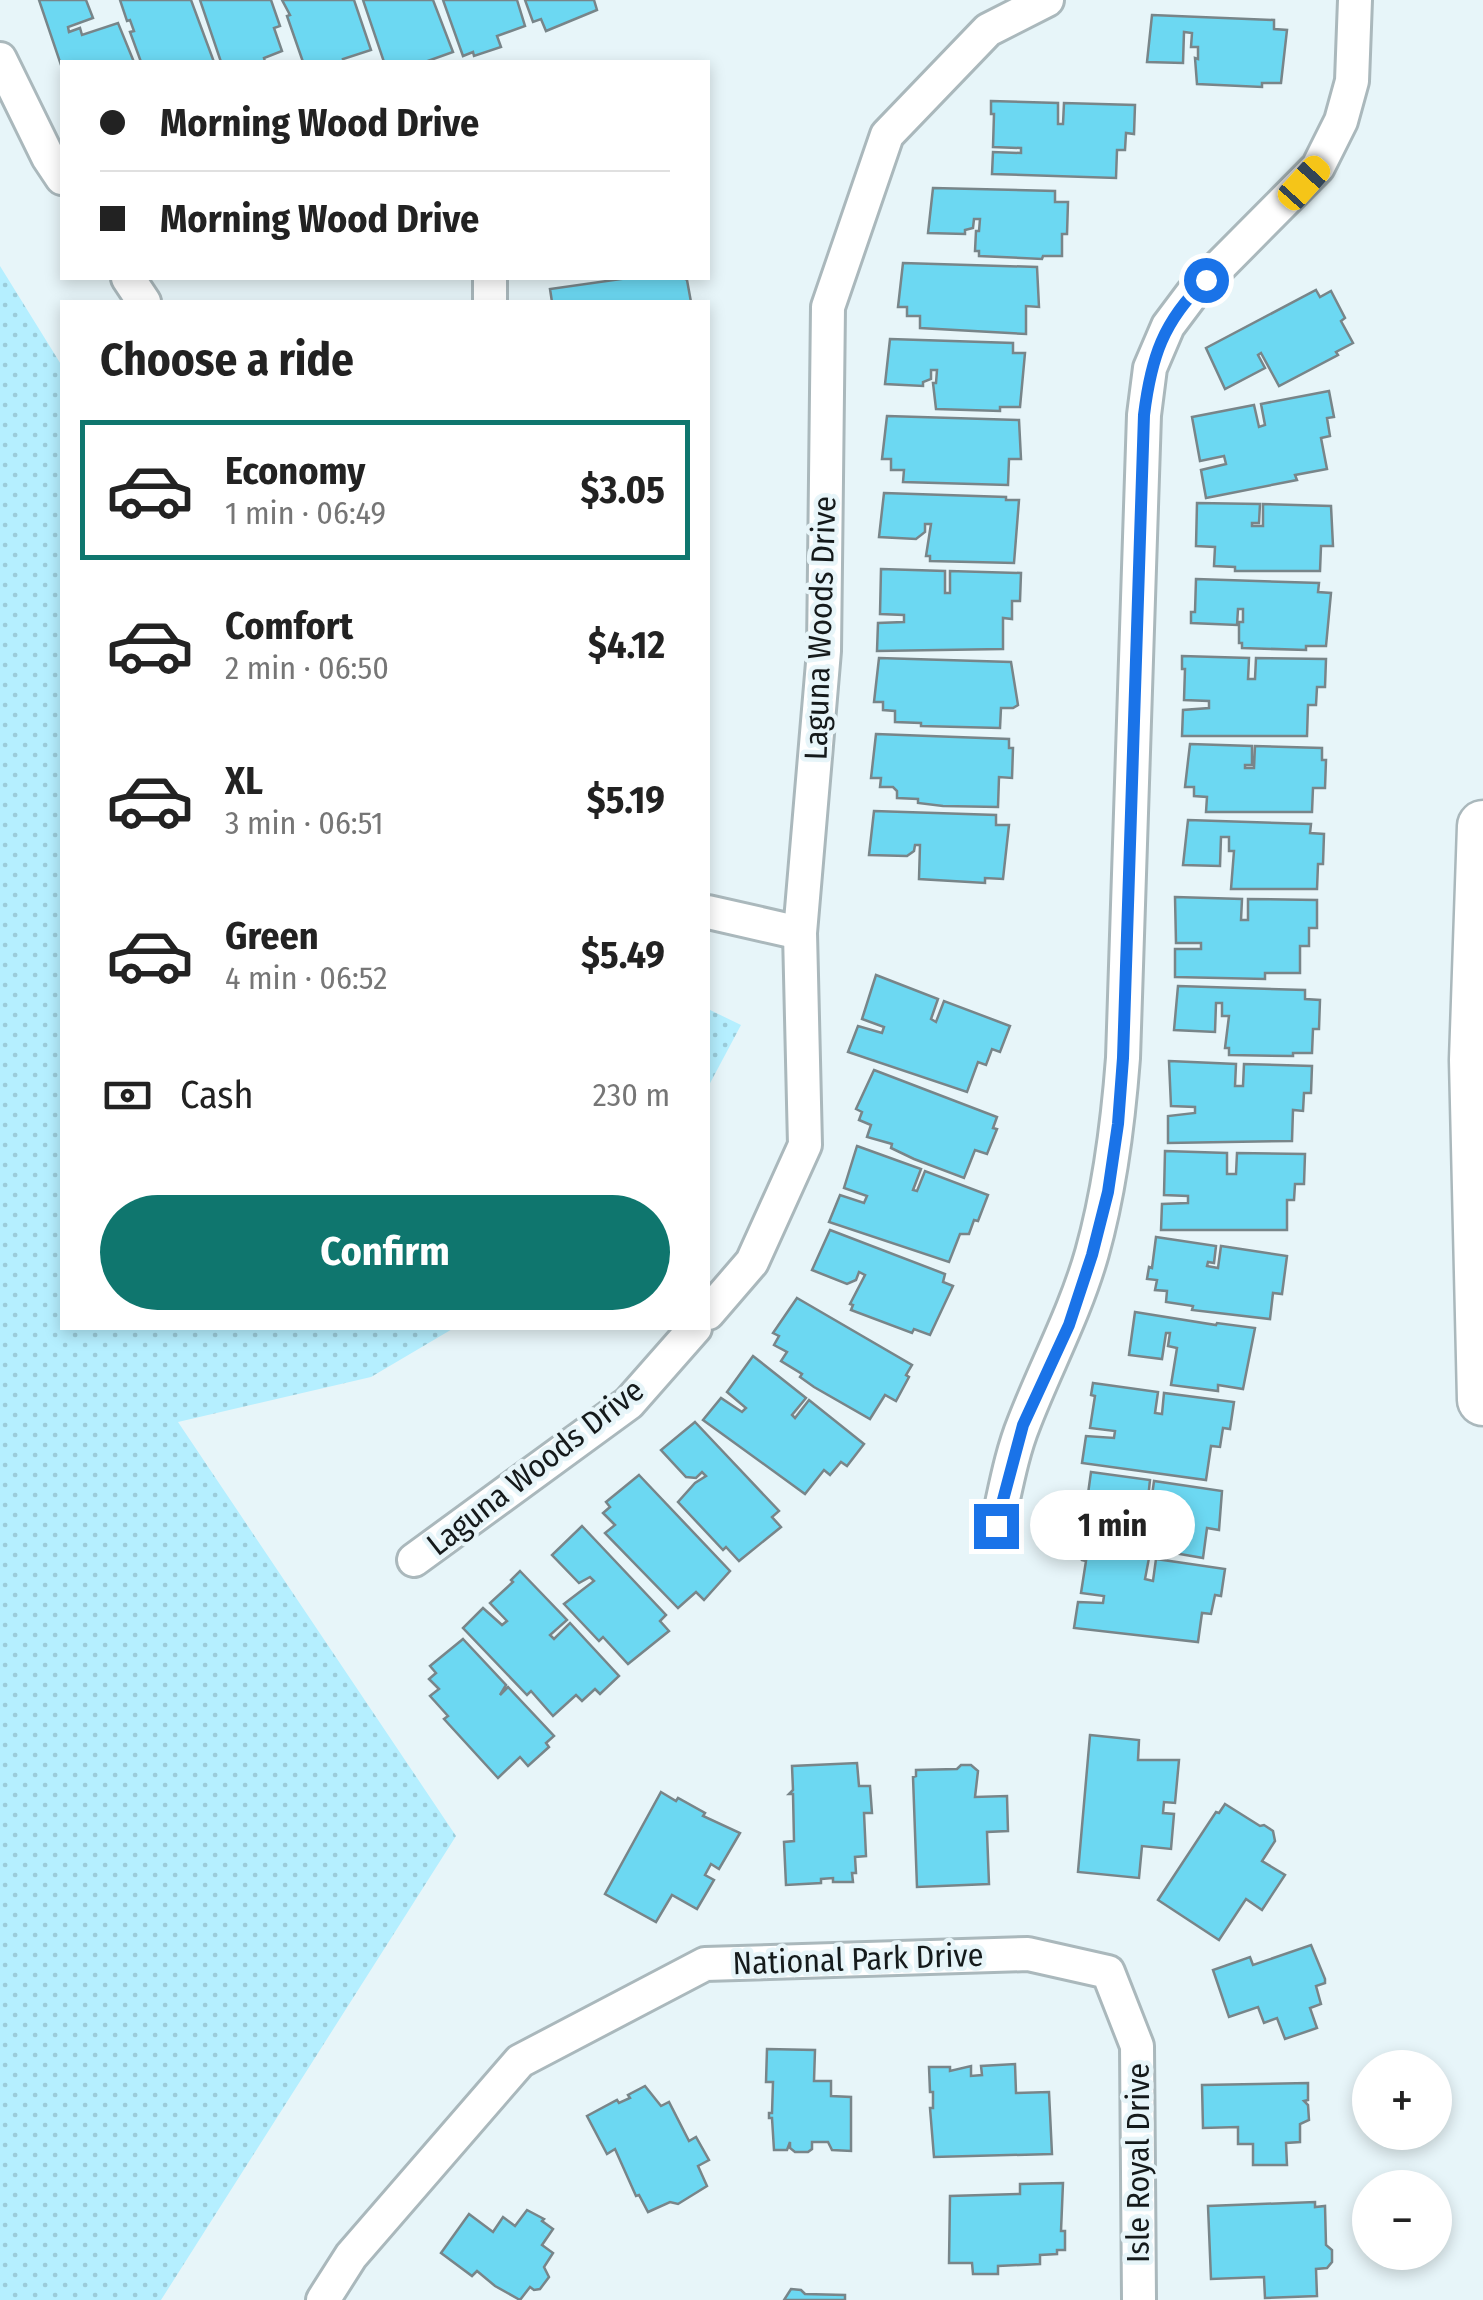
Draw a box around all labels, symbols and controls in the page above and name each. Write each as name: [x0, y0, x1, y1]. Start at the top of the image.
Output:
text: Morning Wood Drive: [160, 100, 479, 146]
car: [1273, 151, 1335, 215]
text: Morning Wood Drive: [160, 196, 479, 242]
route start: [1184, 258, 1229, 303]
text: Choose a ride: [100, 333, 354, 387]
icon: car: [105, 445, 195, 535]
text: Economy: [225, 448, 365, 494]
text: $3.05: [581, 467, 665, 513]
text: 1 min · 06:49: [225, 494, 386, 532]
street label: Laguna Woods Drive: [796, 495, 844, 761]
icon: car: [105, 600, 195, 690]
text: Comfort: [225, 603, 353, 649]
text: $4.12: [588, 622, 665, 668]
text: 2 min · 06:50: [225, 649, 389, 687]
icon: car: [105, 755, 195, 845]
text: XL: [225, 758, 263, 804]
text: $5.19: [587, 777, 665, 823]
text: 3 min · 06:51: [225, 804, 383, 842]
icon: car: [105, 910, 195, 1000]
text: Green: [225, 913, 319, 959]
text: $5.49: [581, 932, 665, 978]
text: 4 min · 06:52: [225, 959, 387, 997]
icon: cash: [100, 1068, 155, 1123]
text: Cash: [180, 1072, 254, 1118]
text: 230 m: [593, 1076, 670, 1114]
button: Confirm: [100, 1195, 670, 1310]
street label: Laguna Woods Drive: [419, 1371, 651, 1563]
callout: 1 min: [1031, 1491, 1196, 1561]
route end: [974, 1504, 1019, 1549]
text: 1 min: [1078, 1506, 1147, 1544]
street label: National Park Drive: [732, 1936, 984, 1982]
map controls: [1352, 2050, 1452, 2270]
button: +: [1352, 2050, 1452, 2150]
street label: Isle Royal Drive: [1119, 2063, 1157, 2263]
button: −: [1352, 2170, 1452, 2270]

